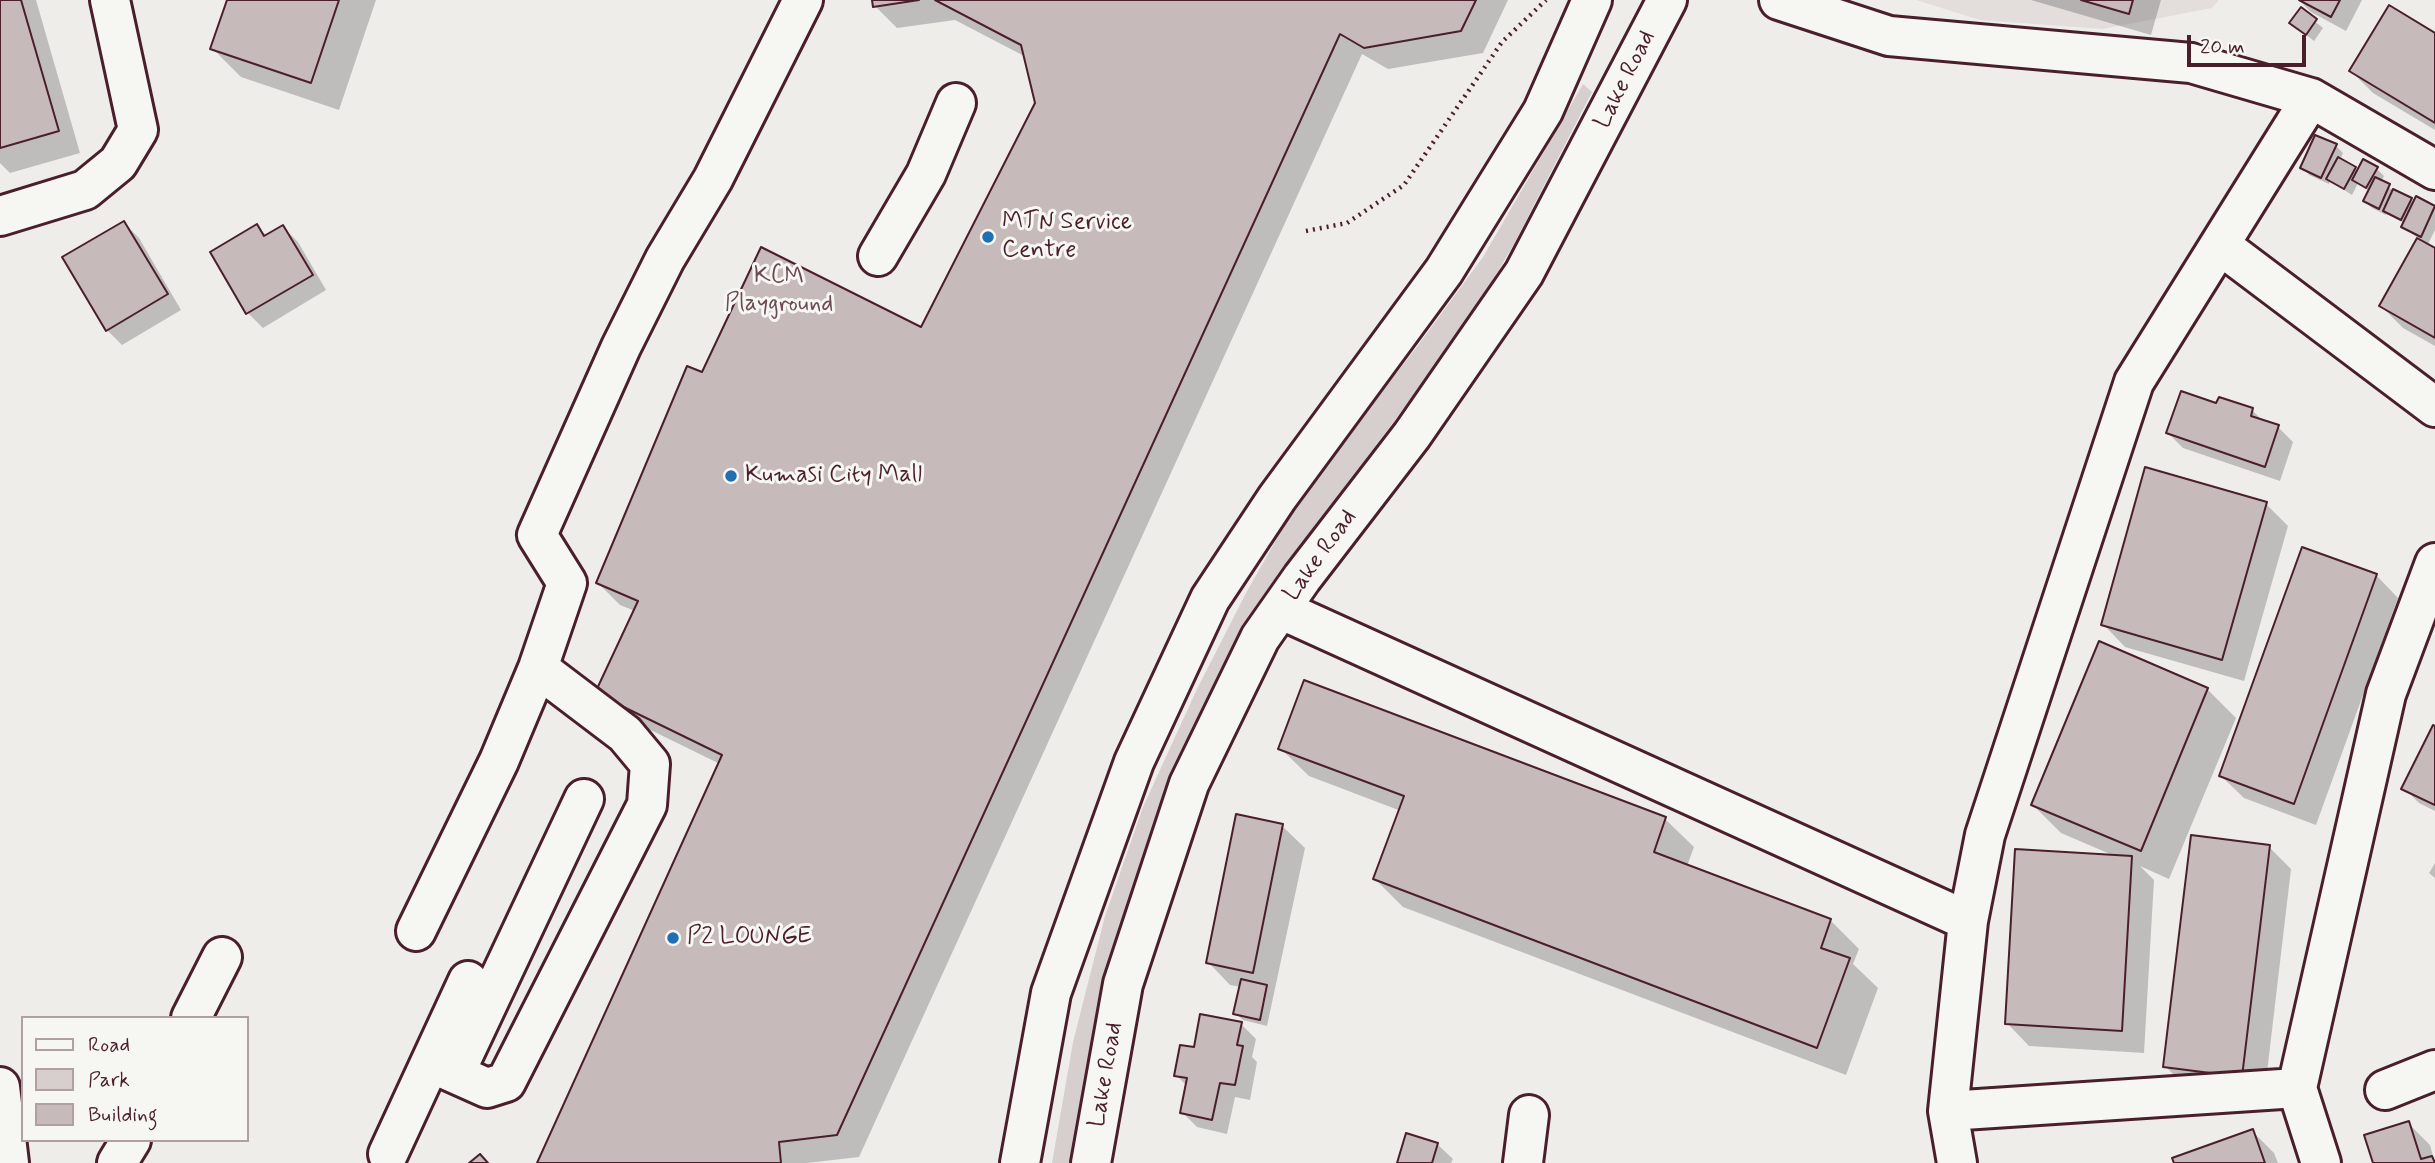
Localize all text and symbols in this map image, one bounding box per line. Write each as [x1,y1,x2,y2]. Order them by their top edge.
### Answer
scale bar [2190,21,2309,65]
street label: Lake Road [1589,26,1663,134]
text: 20 m [2200,33,2245,61]
place label: MTN Service Centre [1002,209,1132,265]
marker: MTN Service Centre [980,229,996,245]
park label: KCM Playground [725,263,833,319]
place label: Kumasi City Mall [745,462,922,490]
marker: Kumasi City Mall [723,468,739,484]
street label: Lake Road [1278,505,1364,607]
place label: P2 LOUNGE [687,924,812,952]
marker: P2 LOUNGE [665,930,681,946]
legend [21,1016,248,1142]
street label: Lake Road [1084,1020,1130,1130]
text: Road [88,1031,130,1059]
text: Park [88,1066,130,1094]
text: Building [88,1101,158,1129]

